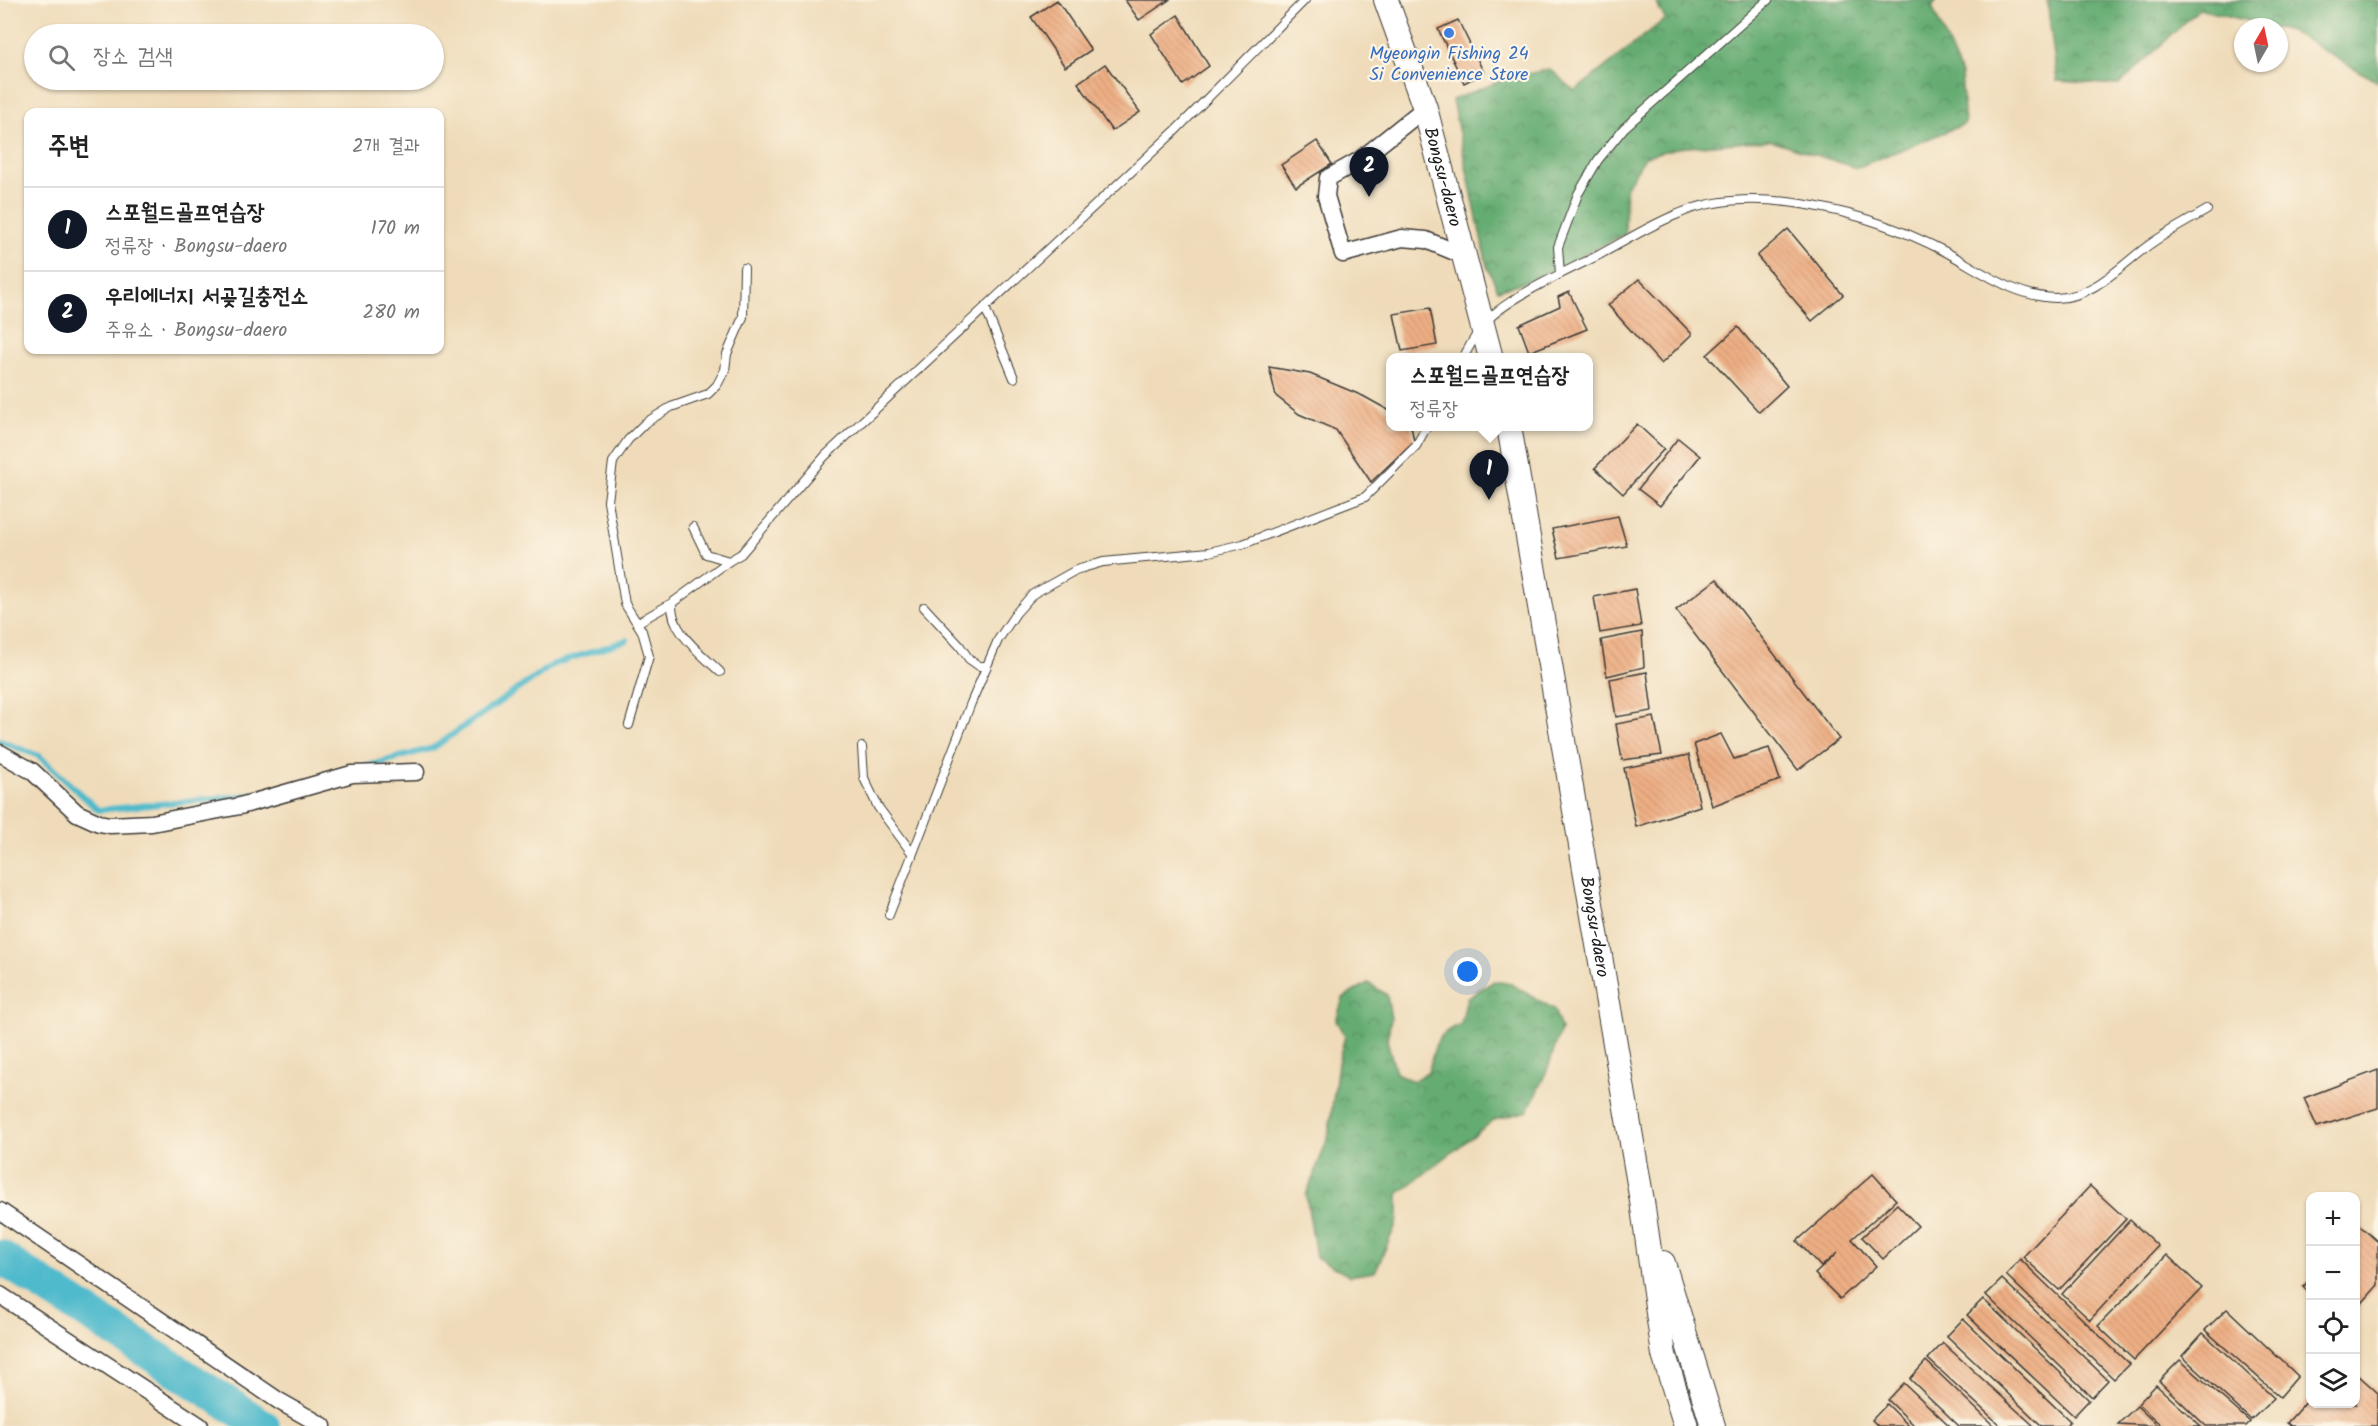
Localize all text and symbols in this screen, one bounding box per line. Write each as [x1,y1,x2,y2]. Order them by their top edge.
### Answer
north arrow [2234,18,2288,72]
search box [24,24,444,90]
marker: Myeongin Fishing 24 Si Convenience Store [1442,26,1456,40]
text: 장소 검색 [93,40,173,75]
place label: Myeongin Fishing 24 Si Convenience Store [1369,40,1529,90]
icon: search [45,41,78,74]
street label: Bongsu-daero [1415,124,1469,230]
text: 주변 [48,126,90,168]
text: 2개 결과 [352,131,420,163]
pin: 2 [1350,148,1388,197]
text: 스포월드골프연습장 [105,196,264,231]
text: 1 [64,213,71,245]
text: 170 m [371,213,420,245]
text: 정류장 · Bongsu-daero [105,231,287,263]
text: 우리에너지 서곶길충전소 [105,280,308,315]
text: 2 [62,297,73,329]
text: 280 m [362,297,420,329]
text: 주유소 · Bongsu-daero [105,315,287,347]
popup [1386,353,1593,431]
text: 스포월드골프연습장 [1410,359,1569,394]
text: 정류장 [1410,394,1458,426]
pin: 1 [1470,450,1508,500]
street label: Bongsu-daero [1571,874,1616,980]
your location [1453,957,1482,986]
map controls [2306,1192,2360,1408]
button: + [2306,1192,2360,1246]
button: − [2306,1246,2360,1300]
button: locate [2306,1300,2360,1354]
button: layers [2306,1354,2360,1408]

